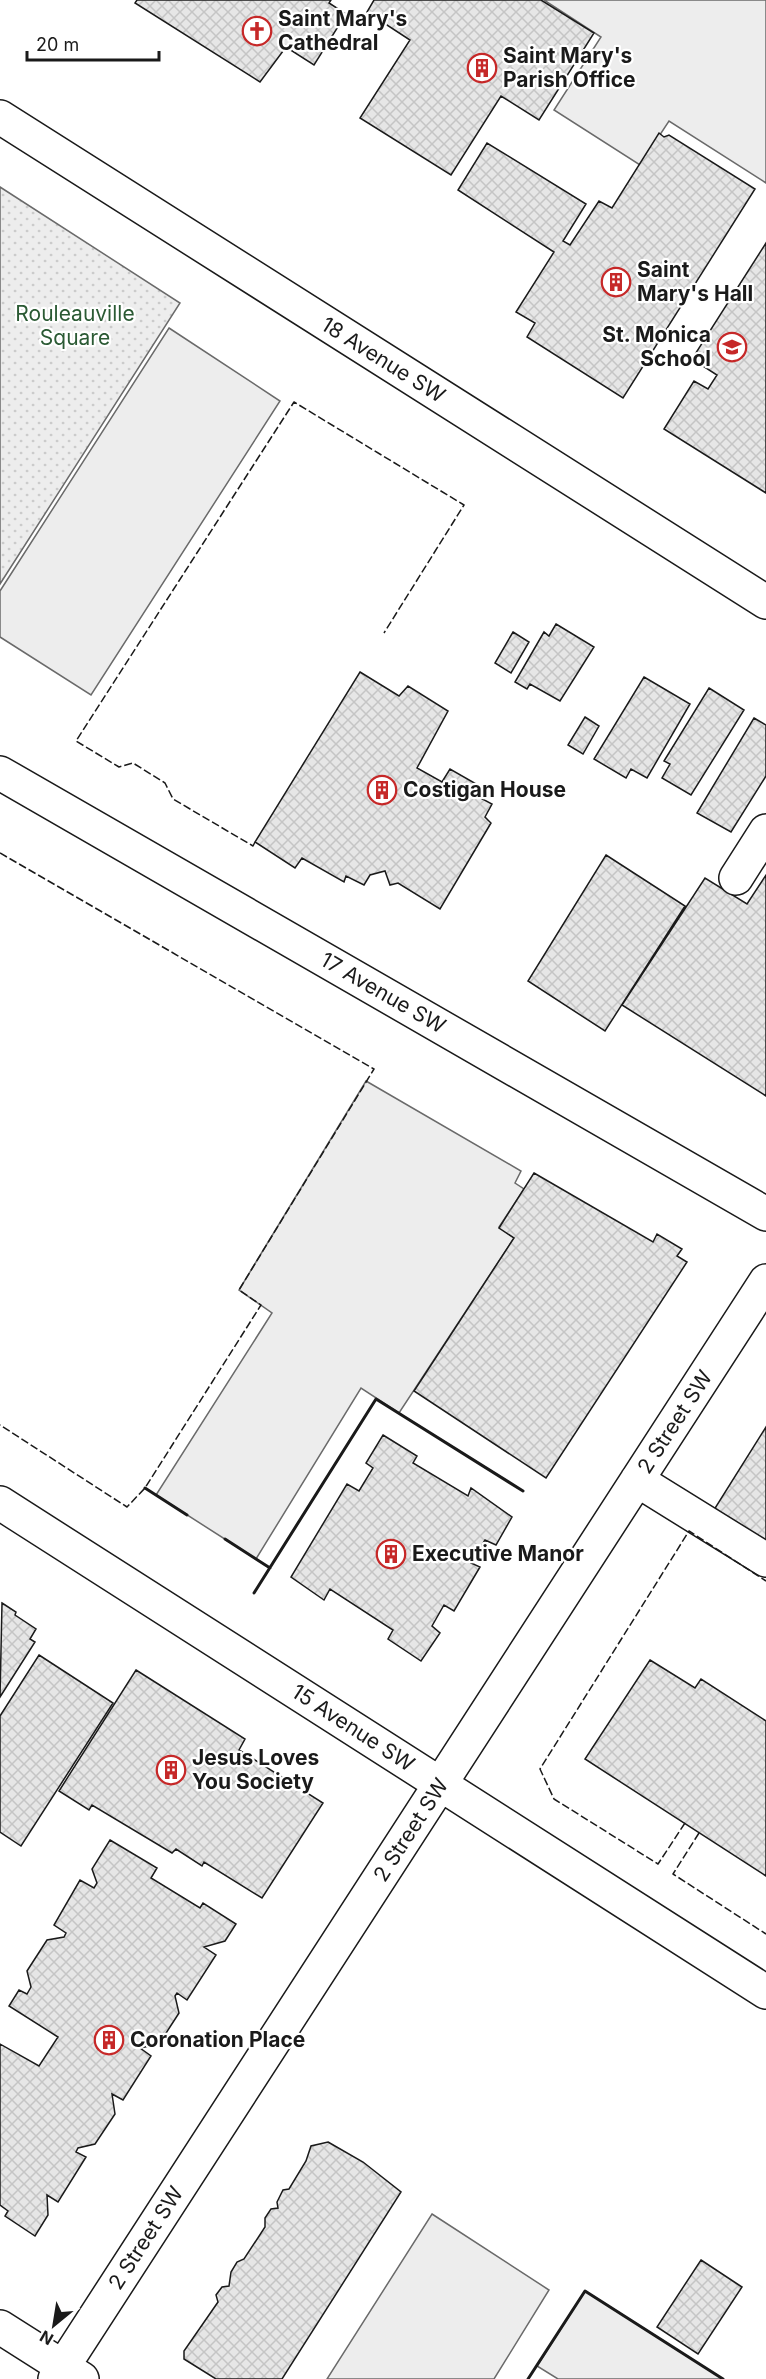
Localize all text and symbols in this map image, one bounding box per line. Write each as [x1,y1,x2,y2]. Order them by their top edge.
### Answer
place label: Saint Mary's Cathedral [278,6,407,55]
church icon: Saint Mary's Cathedral [241,15,273,47]
scale bar [27,24,159,62]
text: 20 m [36,34,79,55]
place label: Saint Mary's Parish Office [503,43,636,92]
building icon: Saint Mary's Parish Office [466,52,498,84]
place label: Saint Mary's Hall [637,257,753,306]
building icon: Saint Mary's Hall [600,266,632,298]
park label: Rouleauville Square [15,301,135,350]
street label: 18 Avenue SW [317,312,450,408]
place label: St. Monica School [602,322,711,371]
school or university icon: St. Monica School [716,331,748,363]
building icon: Costigan House [366,774,398,806]
place label: Costigan House [403,777,566,802]
street label: 17 Avenue SW [316,947,450,1039]
street label: 2 Street SW [632,1365,717,1478]
building icon: Executive Manor [375,1538,407,1570]
place label: Executive Manor [412,1541,584,1566]
street label: 15 Avenue SW [287,1679,419,1777]
place label: Jesus Loves You Society [192,1745,319,1794]
building icon: Jesus Loves You Society [155,1754,187,1786]
street label: 2 Street SW [368,1773,453,1886]
building icon: Coronation Place [93,2024,125,2056]
place label: Coronation Place [130,2027,305,2052]
street label: 2 Street SW [103,2181,188,2294]
north arrow [24,2295,84,2355]
text: N [36,2326,57,2350]

